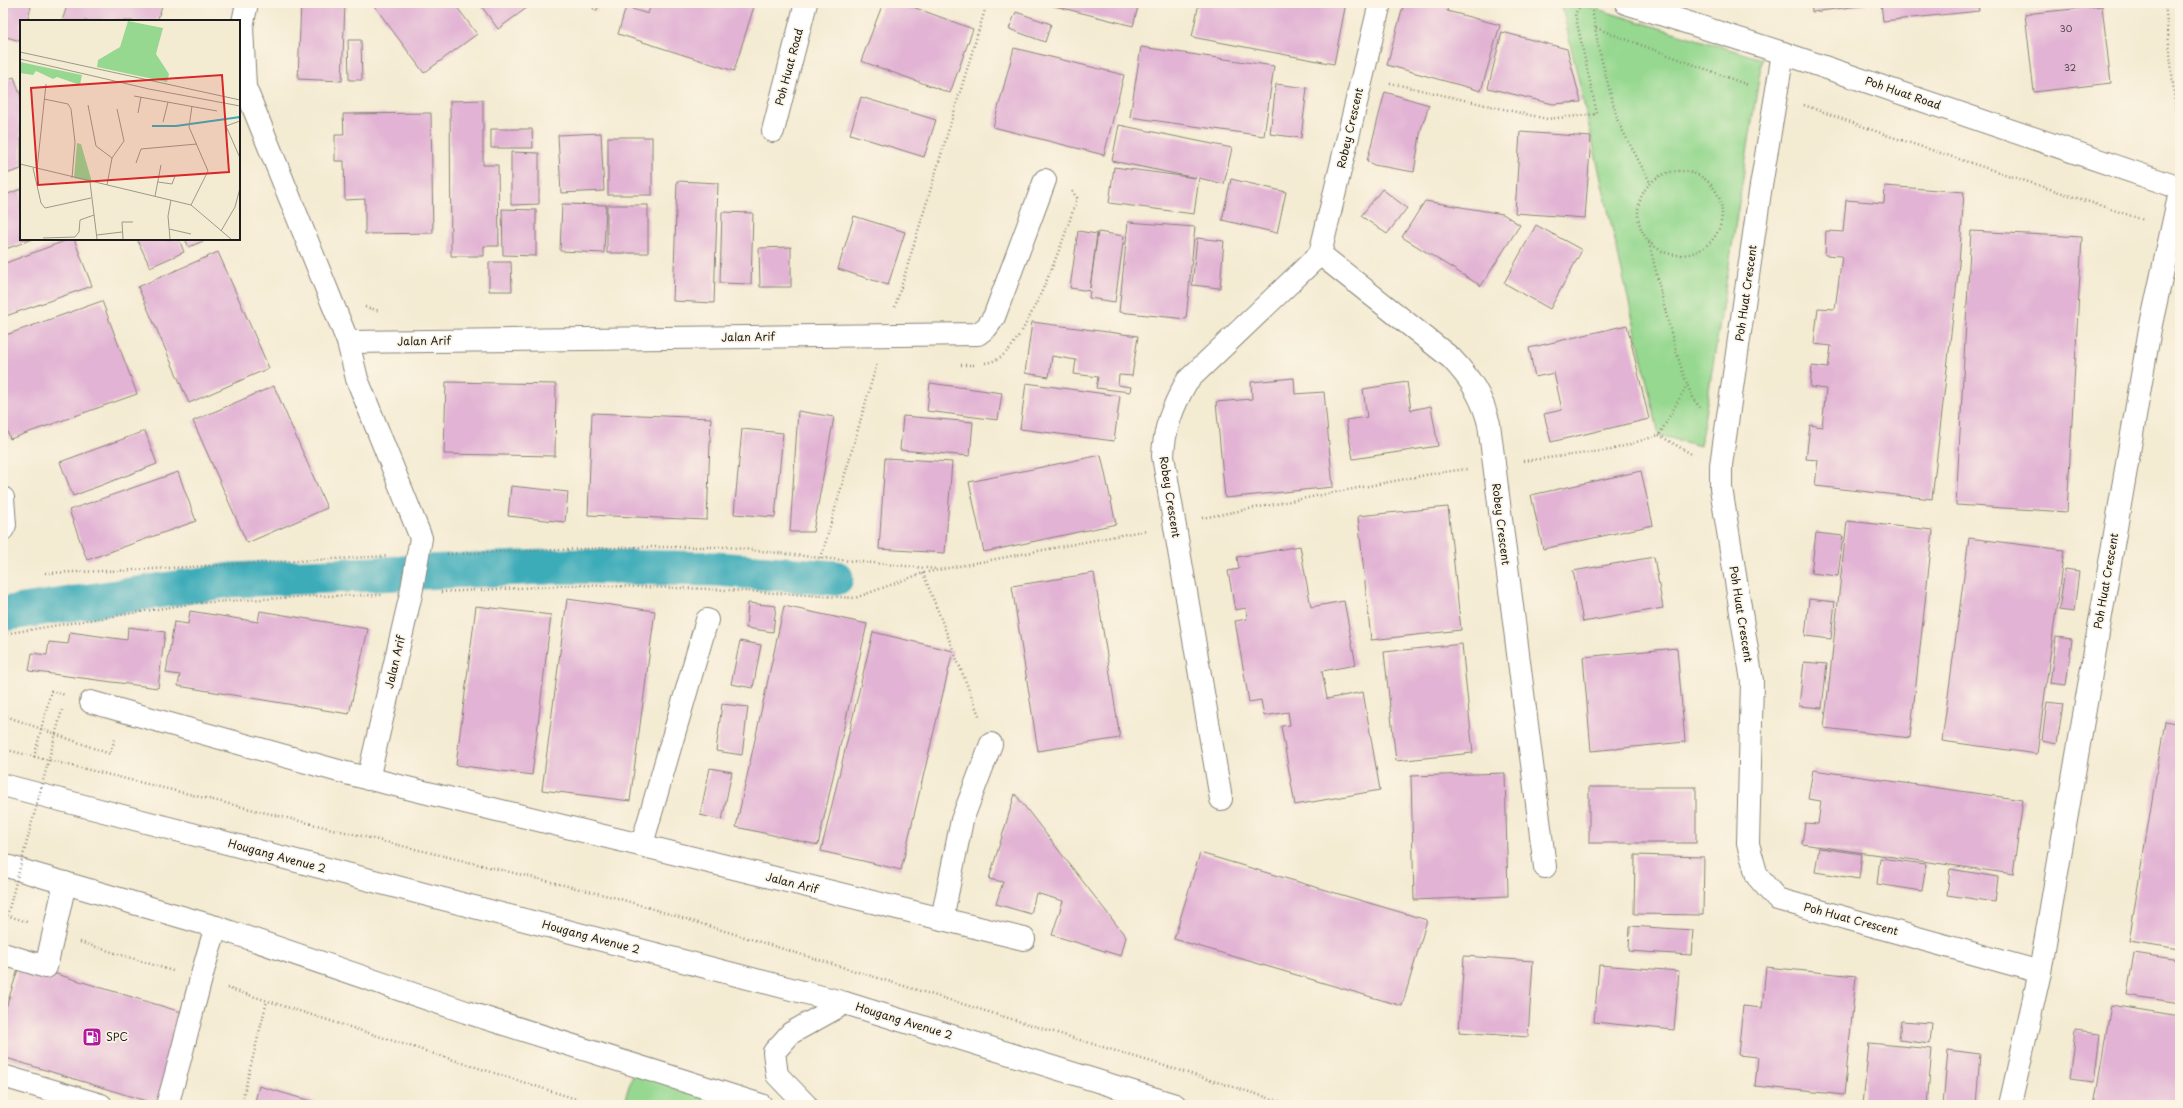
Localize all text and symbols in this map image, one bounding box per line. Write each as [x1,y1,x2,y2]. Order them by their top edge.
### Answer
inset map [20,20,240,240]
house number: 30 [2060,21,2073,35]
street label: Poh Huat Road [770,26,807,107]
house number: 32 [2064,60,2076,74]
street label: Poh Huat Road [1863,72,1944,114]
street label: Robey Crescent [1332,85,1367,170]
street label: Poh Huat Crescent [1730,243,1761,342]
street label: Jalan Arif [721,328,777,345]
street label: Jalan Arif [397,332,453,349]
street label: Robey Crescent [1156,455,1185,539]
street label: Robey Crescent [1488,482,1515,566]
street label: Poh Huat Crescent [2089,531,2122,630]
street label: Poh Huat Crescent [1726,565,1758,664]
street label: Jalan Arif [380,632,409,690]
street label: Hougang Avenue 2 [226,834,328,877]
street label: Jalan Arif [764,868,822,898]
street label: Poh Huat Crescent [1802,898,1901,939]
street label: Hougang Avenue 2 [540,915,642,958]
street label: Hougang Avenue 2 [854,998,955,1043]
fuel station icon: SPC [81,1026,103,1048]
place label: SPC [106,1028,128,1045]

